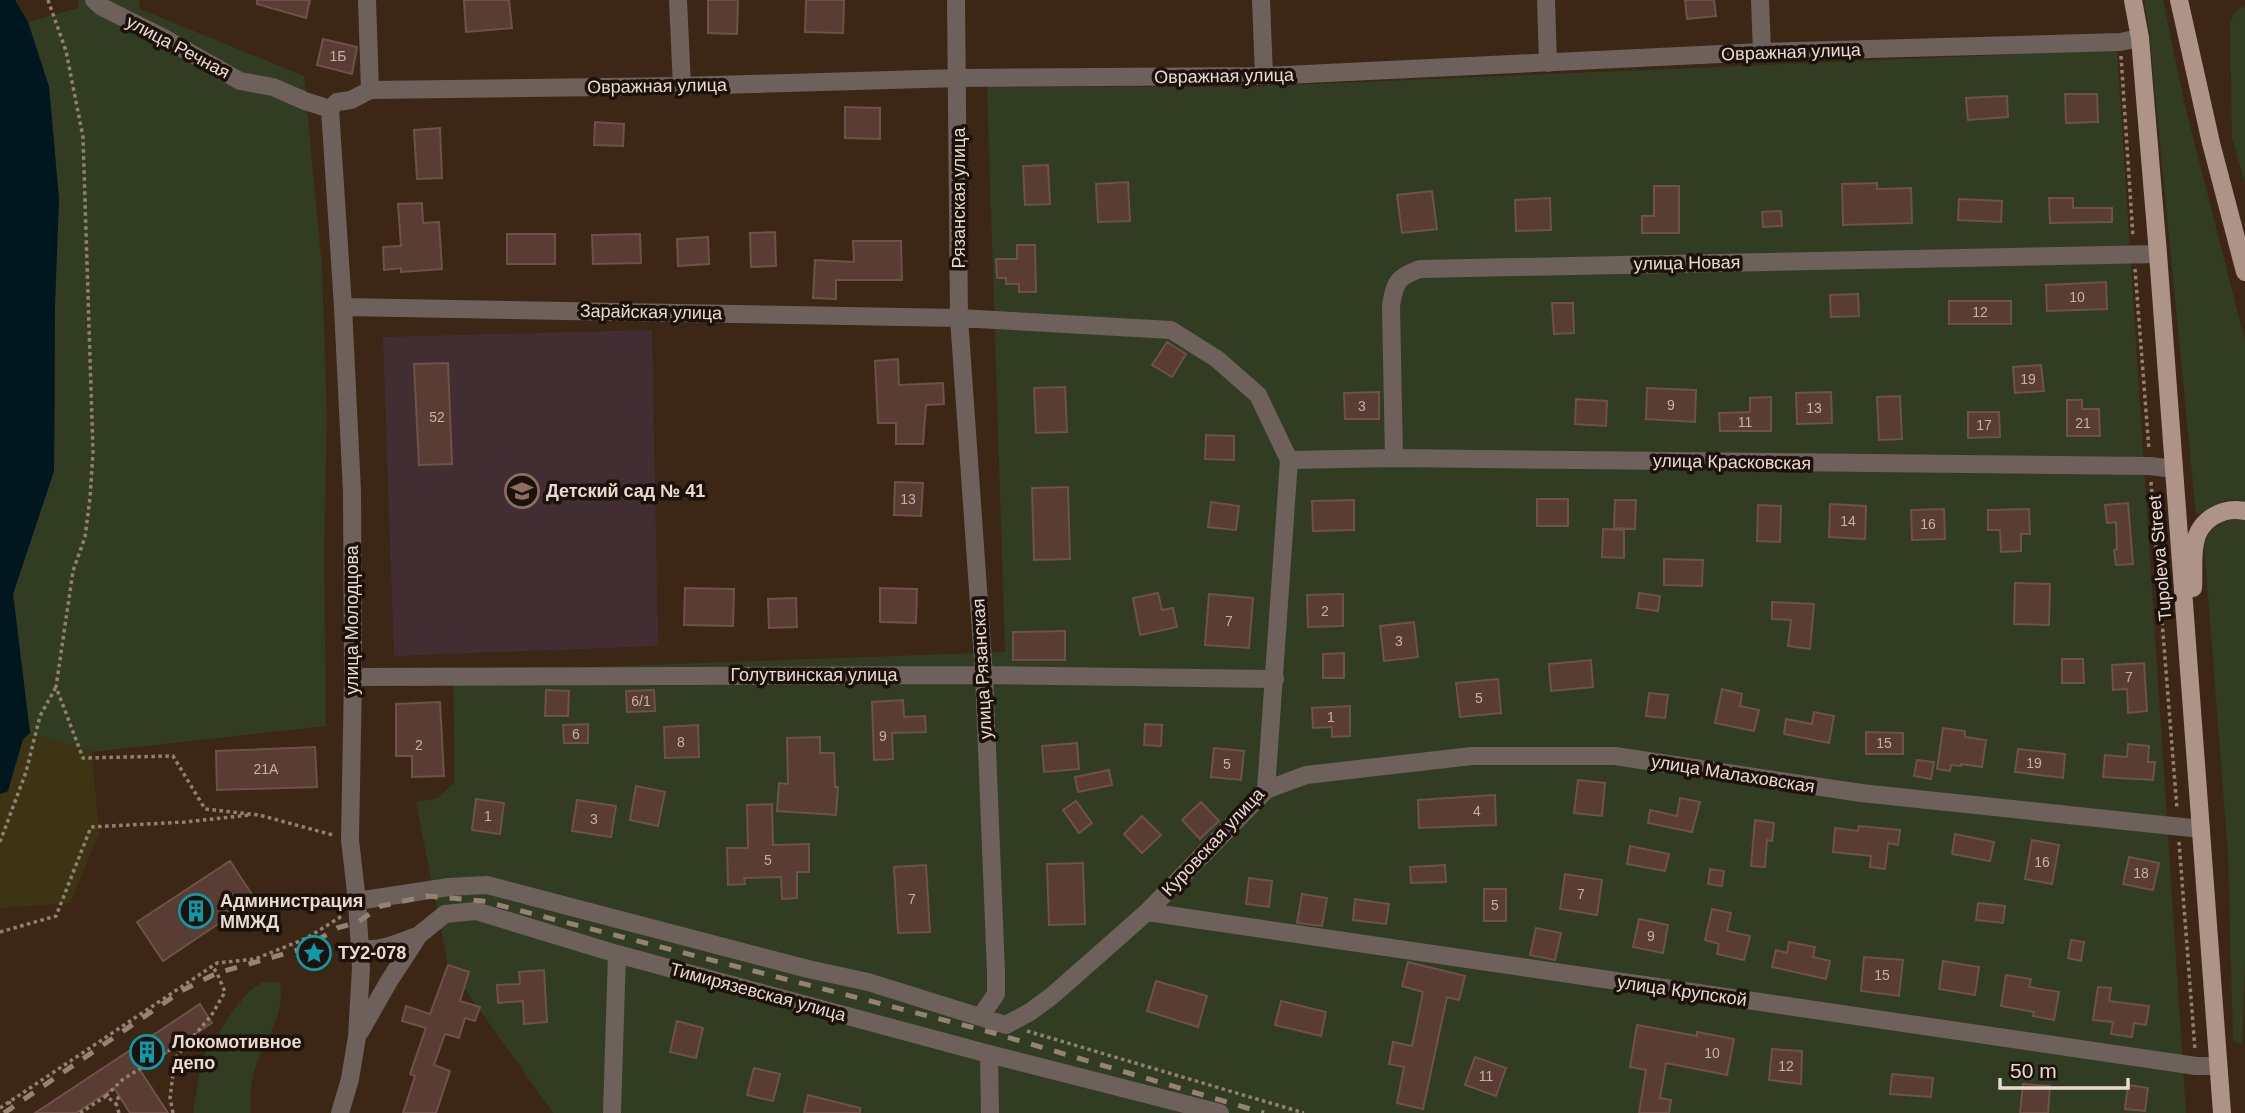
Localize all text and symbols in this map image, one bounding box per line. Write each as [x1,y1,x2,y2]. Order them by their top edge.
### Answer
street label: улица Речная [123,11,233,83]
street label: Овражная улица [1721,40,1862,64]
house number: 1Б [330,48,346,64]
street label: Овражная улица [1154,65,1295,87]
street label: Овражная улица [587,75,728,97]
street label: Рязанская улица [949,127,969,268]
street label: улица Новая [1634,252,1740,274]
house number: 10 [2069,289,2085,305]
street label: Зарайская улица [580,301,723,323]
house number: 12 [1972,304,1988,320]
house number: 19 [2020,371,2036,387]
house number: 9 [1667,397,1675,413]
house number: 3 [1358,398,1366,414]
house number: 13 [1806,400,1822,416]
house number: 52 [429,409,445,425]
house number: 11 [1738,414,1752,430]
house number: 21 [2075,415,2091,431]
house number: 17 [1976,417,1992,433]
street label: улица Красковская [1653,451,1811,473]
school or university icon: Детский сад № 41 [503,472,541,510]
place label: Детский сад № 41 [546,481,705,501]
house number: 13 [900,491,916,507]
street label: Tupoleva Street [2145,494,2175,622]
house number: 14 [1840,513,1856,529]
house number: 16 [1920,516,1936,532]
street label: улица Молодцова [342,544,362,695]
street label: улица Рязанская [968,598,996,740]
house number: 2 [1321,603,1329,619]
house number: 7 [1225,613,1233,629]
house number: 3 [1395,633,1403,649]
street label: Голутвинская улица [731,665,898,685]
house number: 7 [2125,669,2133,685]
house number: 5 [1475,690,1483,706]
house number: 6/1 [631,693,651,709]
house number: 1 [1327,709,1335,725]
house number: 6 [572,726,580,742]
house number: 9 [879,728,887,744]
house number: 8 [677,734,685,750]
house number: 15 [1876,735,1892,751]
house number: 2 [415,737,423,753]
street label: улица Малаховская [1650,751,1816,797]
house number: 19 [2026,755,2042,771]
house number: 5 [1223,756,1231,772]
house number: 21А [254,761,279,777]
street label: Куровская улица [1158,783,1269,900]
house number: 4 [1473,803,1481,819]
house number: 1 [484,808,492,824]
house number: 3 [590,811,598,827]
house number: 5 [764,852,772,868]
house number: 16 [2034,854,2050,870]
house number: 18 [2133,865,2149,881]
house number: 7 [1577,886,1585,902]
place label: Администрация ММЖД [220,891,363,932]
house number: 7 [908,891,916,907]
building icon: Администрация ММЖД [177,892,215,930]
house number: 5 [1491,897,1499,913]
house number: 9 [1647,928,1655,944]
place icon: ТУ2-078 [295,934,333,972]
place label: ТУ2-078 [338,943,406,963]
street label: Тимирязевская улица [668,959,849,1025]
house number: 15 [1874,967,1890,983]
street label: улица Крупской [1616,972,1748,1010]
place label: Локомотивное депо [172,1032,302,1073]
building icon: Локомотивное депо [128,1033,166,1071]
house number: 10 [1704,1045,1720,1061]
scale bar [2000,1046,2128,1090]
house number: 12 [1778,1058,1794,1074]
text: 50 m [2010,1059,2057,1082]
house number: 11 [1479,1068,1493,1084]

